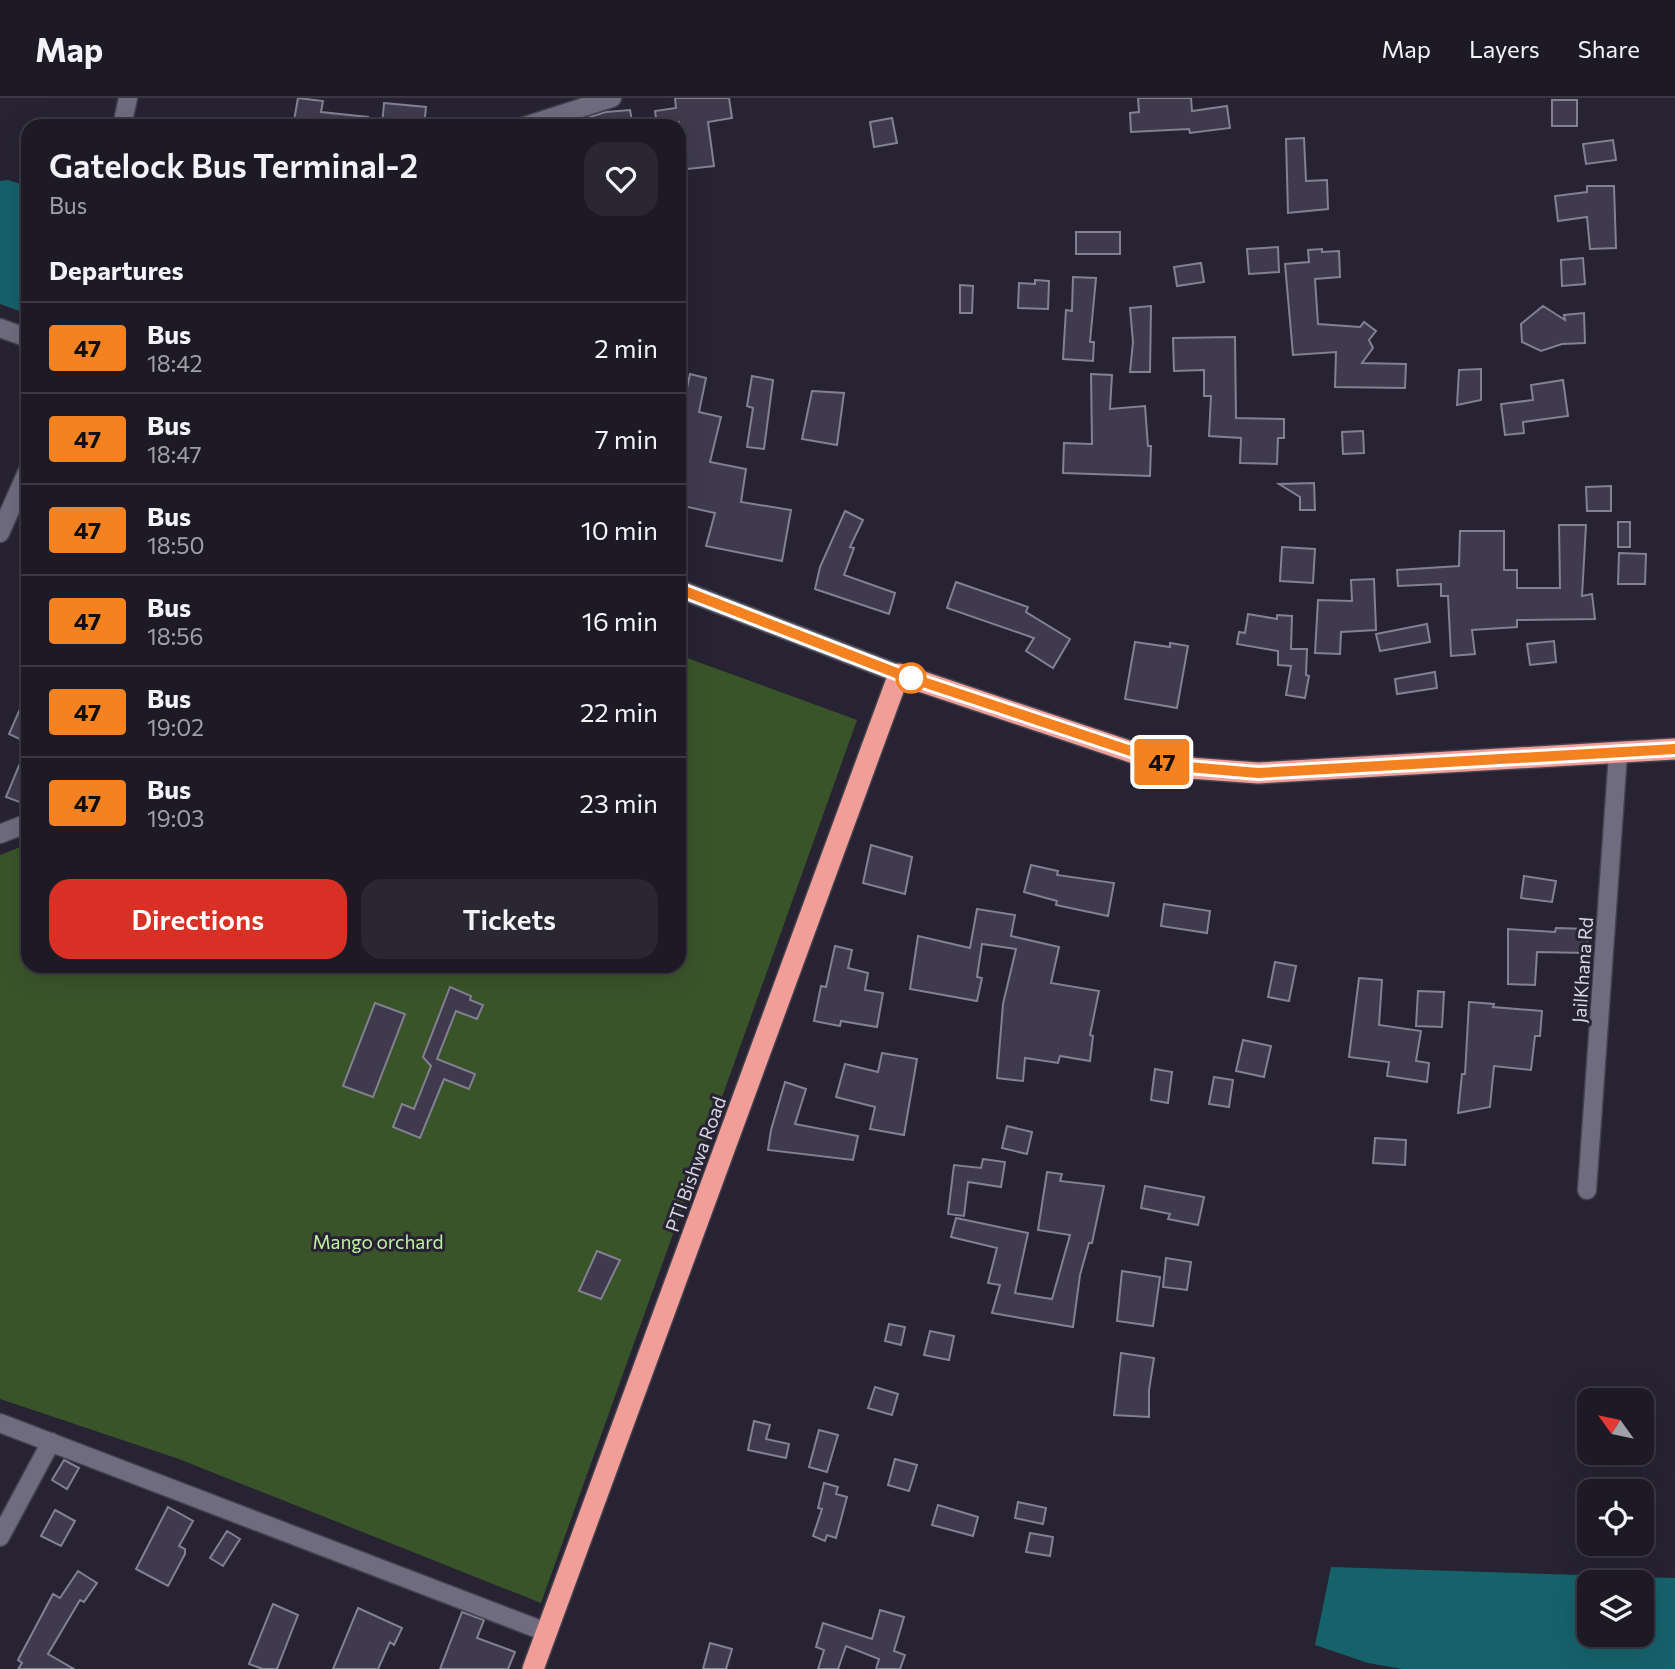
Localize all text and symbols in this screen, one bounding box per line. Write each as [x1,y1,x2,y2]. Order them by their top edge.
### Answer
text: Map [35,28,103,69]
text: Map [1382,34,1431,63]
text: Layers [1469,34,1540,63]
text: Share [1578,34,1640,63]
button: heart [584,142,658,216]
text: Gatelock Bus Terminal-2 [49,144,418,185]
text: Bus [49,191,87,219]
text: Departures [49,254,184,285]
text: Bus [147,318,191,349]
text: 2 min [594,332,658,363]
text: 47 [74,333,101,362]
text: 18:42 [147,349,202,377]
text: Bus [147,409,191,440]
text: 7 min [595,423,658,454]
text: 47 [74,424,101,453]
text: 18:47 [147,440,202,468]
text: Bus [147,500,191,531]
text: 10 min [581,514,658,545]
text: 47 [74,515,101,544]
text: 18:50 [147,531,204,559]
text: Bus [147,591,191,622]
text: 16 min [582,605,658,636]
text: 47 [74,606,101,635]
text: 18:56 [147,622,203,650]
unlabelled marker [896,663,926,693]
text: Bus [147,682,191,713]
text: 22 min [580,696,658,727]
text: 47 [74,697,101,726]
text: 19:02 [147,713,204,741]
line badge: 47 [1130,739,1194,785]
text: 47 [1148,747,1176,776]
text: Bus [147,773,191,804]
text: 23 min [580,787,658,818]
text: 47 [74,788,101,817]
text: 19:03 [147,804,204,832]
button: Directions [49,879,347,959]
button: Tickets [361,879,658,959]
street label: JailKhana Rd [1567,916,1597,1024]
street label: PTI Bishwa Road [660,1093,730,1235]
park label: Mango orchard [313,1230,444,1253]
north arrow [1577,1388,1654,1465]
map controls [1577,1388,1654,1647]
button: locate [1577,1479,1654,1556]
button: layers [1577,1570,1654,1647]

